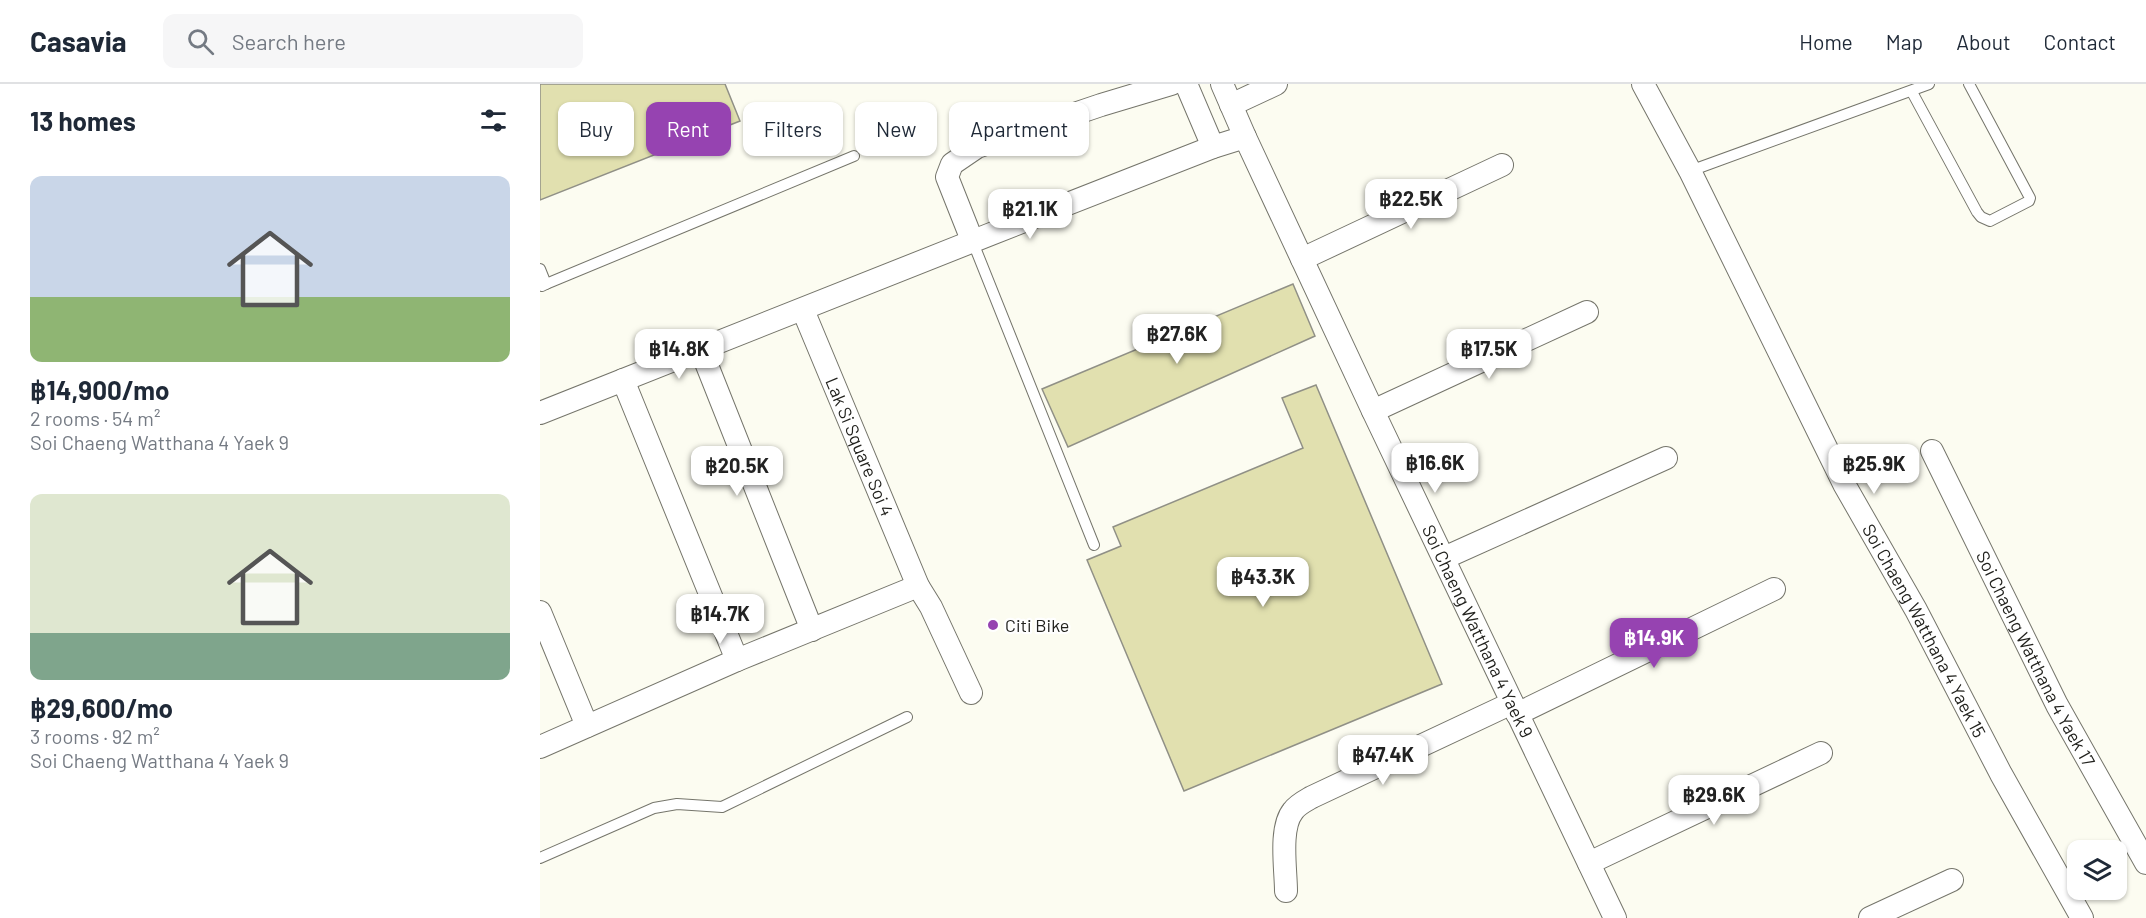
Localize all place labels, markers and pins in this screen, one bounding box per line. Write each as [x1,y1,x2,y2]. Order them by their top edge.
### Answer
pin: ฿22.5K [1362,179,1460,230]
pin: ฿21.1K [981,189,1079,240]
pin: ฿27.6K [1128,314,1226,365]
pin: ฿14.8K [630,329,728,380]
pin: ฿17.5K [1440,329,1538,380]
pin: ฿16.6K [1386,443,1484,494]
pin: ฿25.9K [1825,444,1923,495]
pin: ฿20.5K [688,446,786,497]
pin: ฿43.3K [1214,557,1312,608]
pin: ฿14.7K [671,594,769,645]
place label: Citi Bike [1005,614,1069,636]
marker: Citi Bike [986,618,1000,632]
pin: ฿14.9K [1605,618,1703,669]
pin: ฿47.4K [1334,735,1432,786]
pin: ฿29.6K [1665,775,1763,826]

